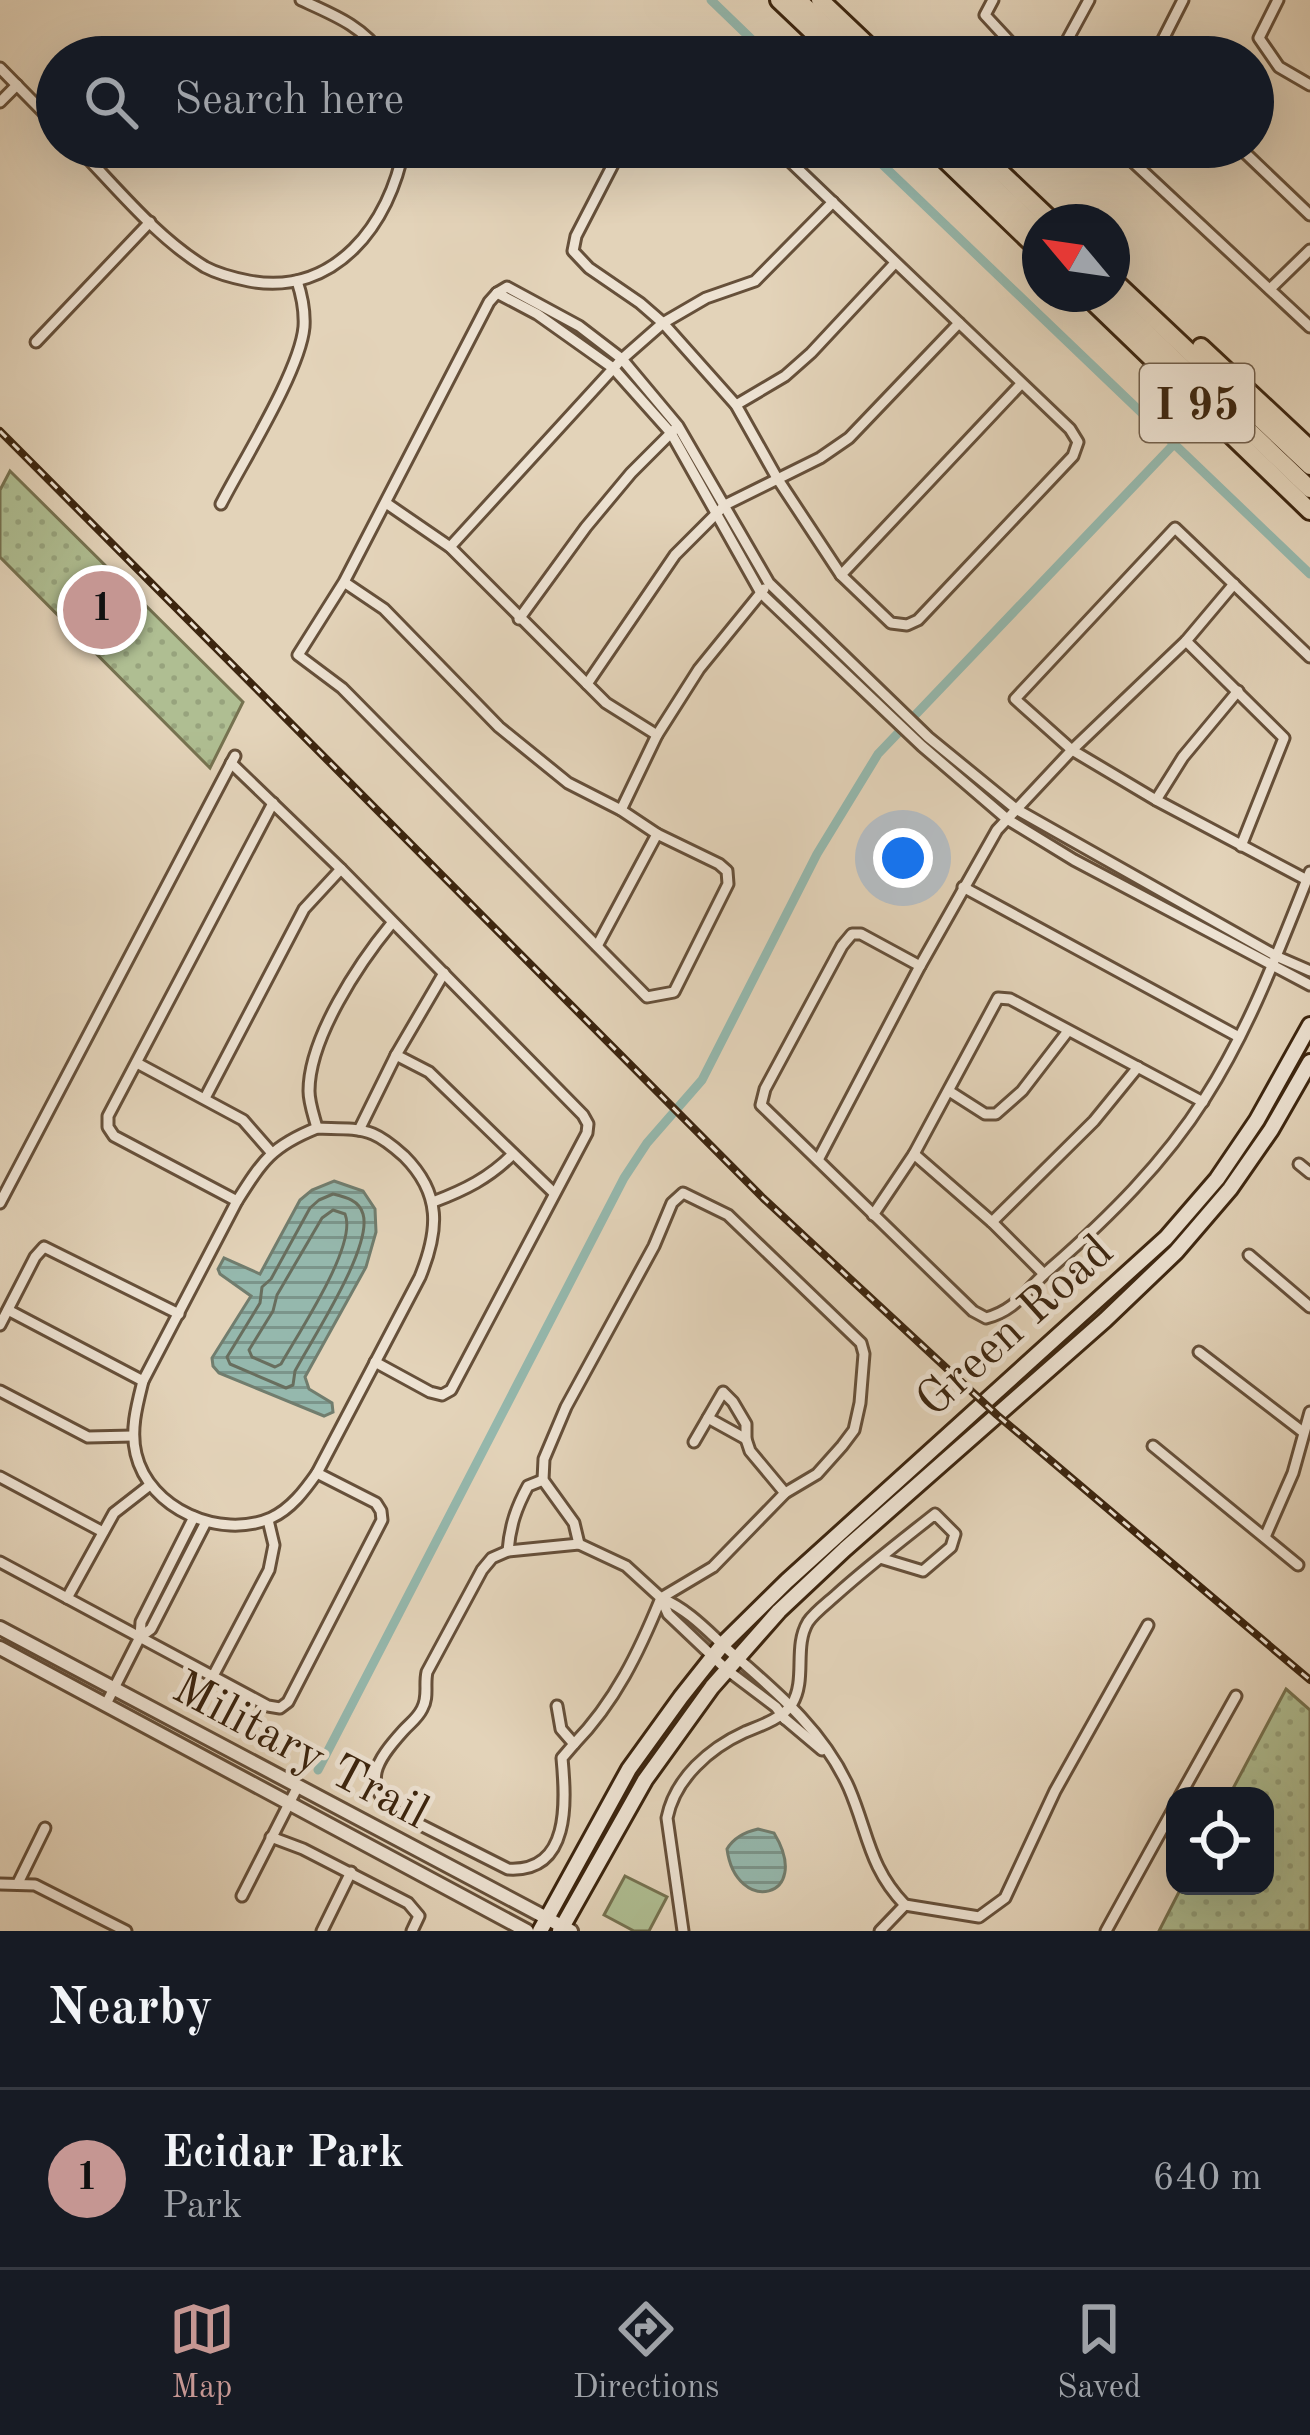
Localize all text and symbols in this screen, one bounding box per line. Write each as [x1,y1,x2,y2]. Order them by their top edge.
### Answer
search box [36,36,1274,168]
icon: search [78,69,144,135]
text: Search here [174,79,404,124]
north arrow [1022,204,1130,312]
road number: I 95 [1140,364,1254,442]
pin: 1 [63,565,141,655]
your location [873,828,933,888]
street label: Green Road [909,1227,1123,1427]
street label: Military Trail [164,1664,436,1839]
map controls [1166,1787,1274,1895]
button: locate [1166,1787,1274,1895]
text: Nearby [48,1984,213,2035]
text: Ecidar Park [162,2132,404,2177]
text: 1 [76,2159,98,2198]
text: 640 m [1152,2159,1262,2198]
text: Park [162,2187,242,2226]
tab: Map [169,2296,235,2409]
tab: Directions [573,2296,719,2409]
tab: Saved [1057,2296,1141,2409]

